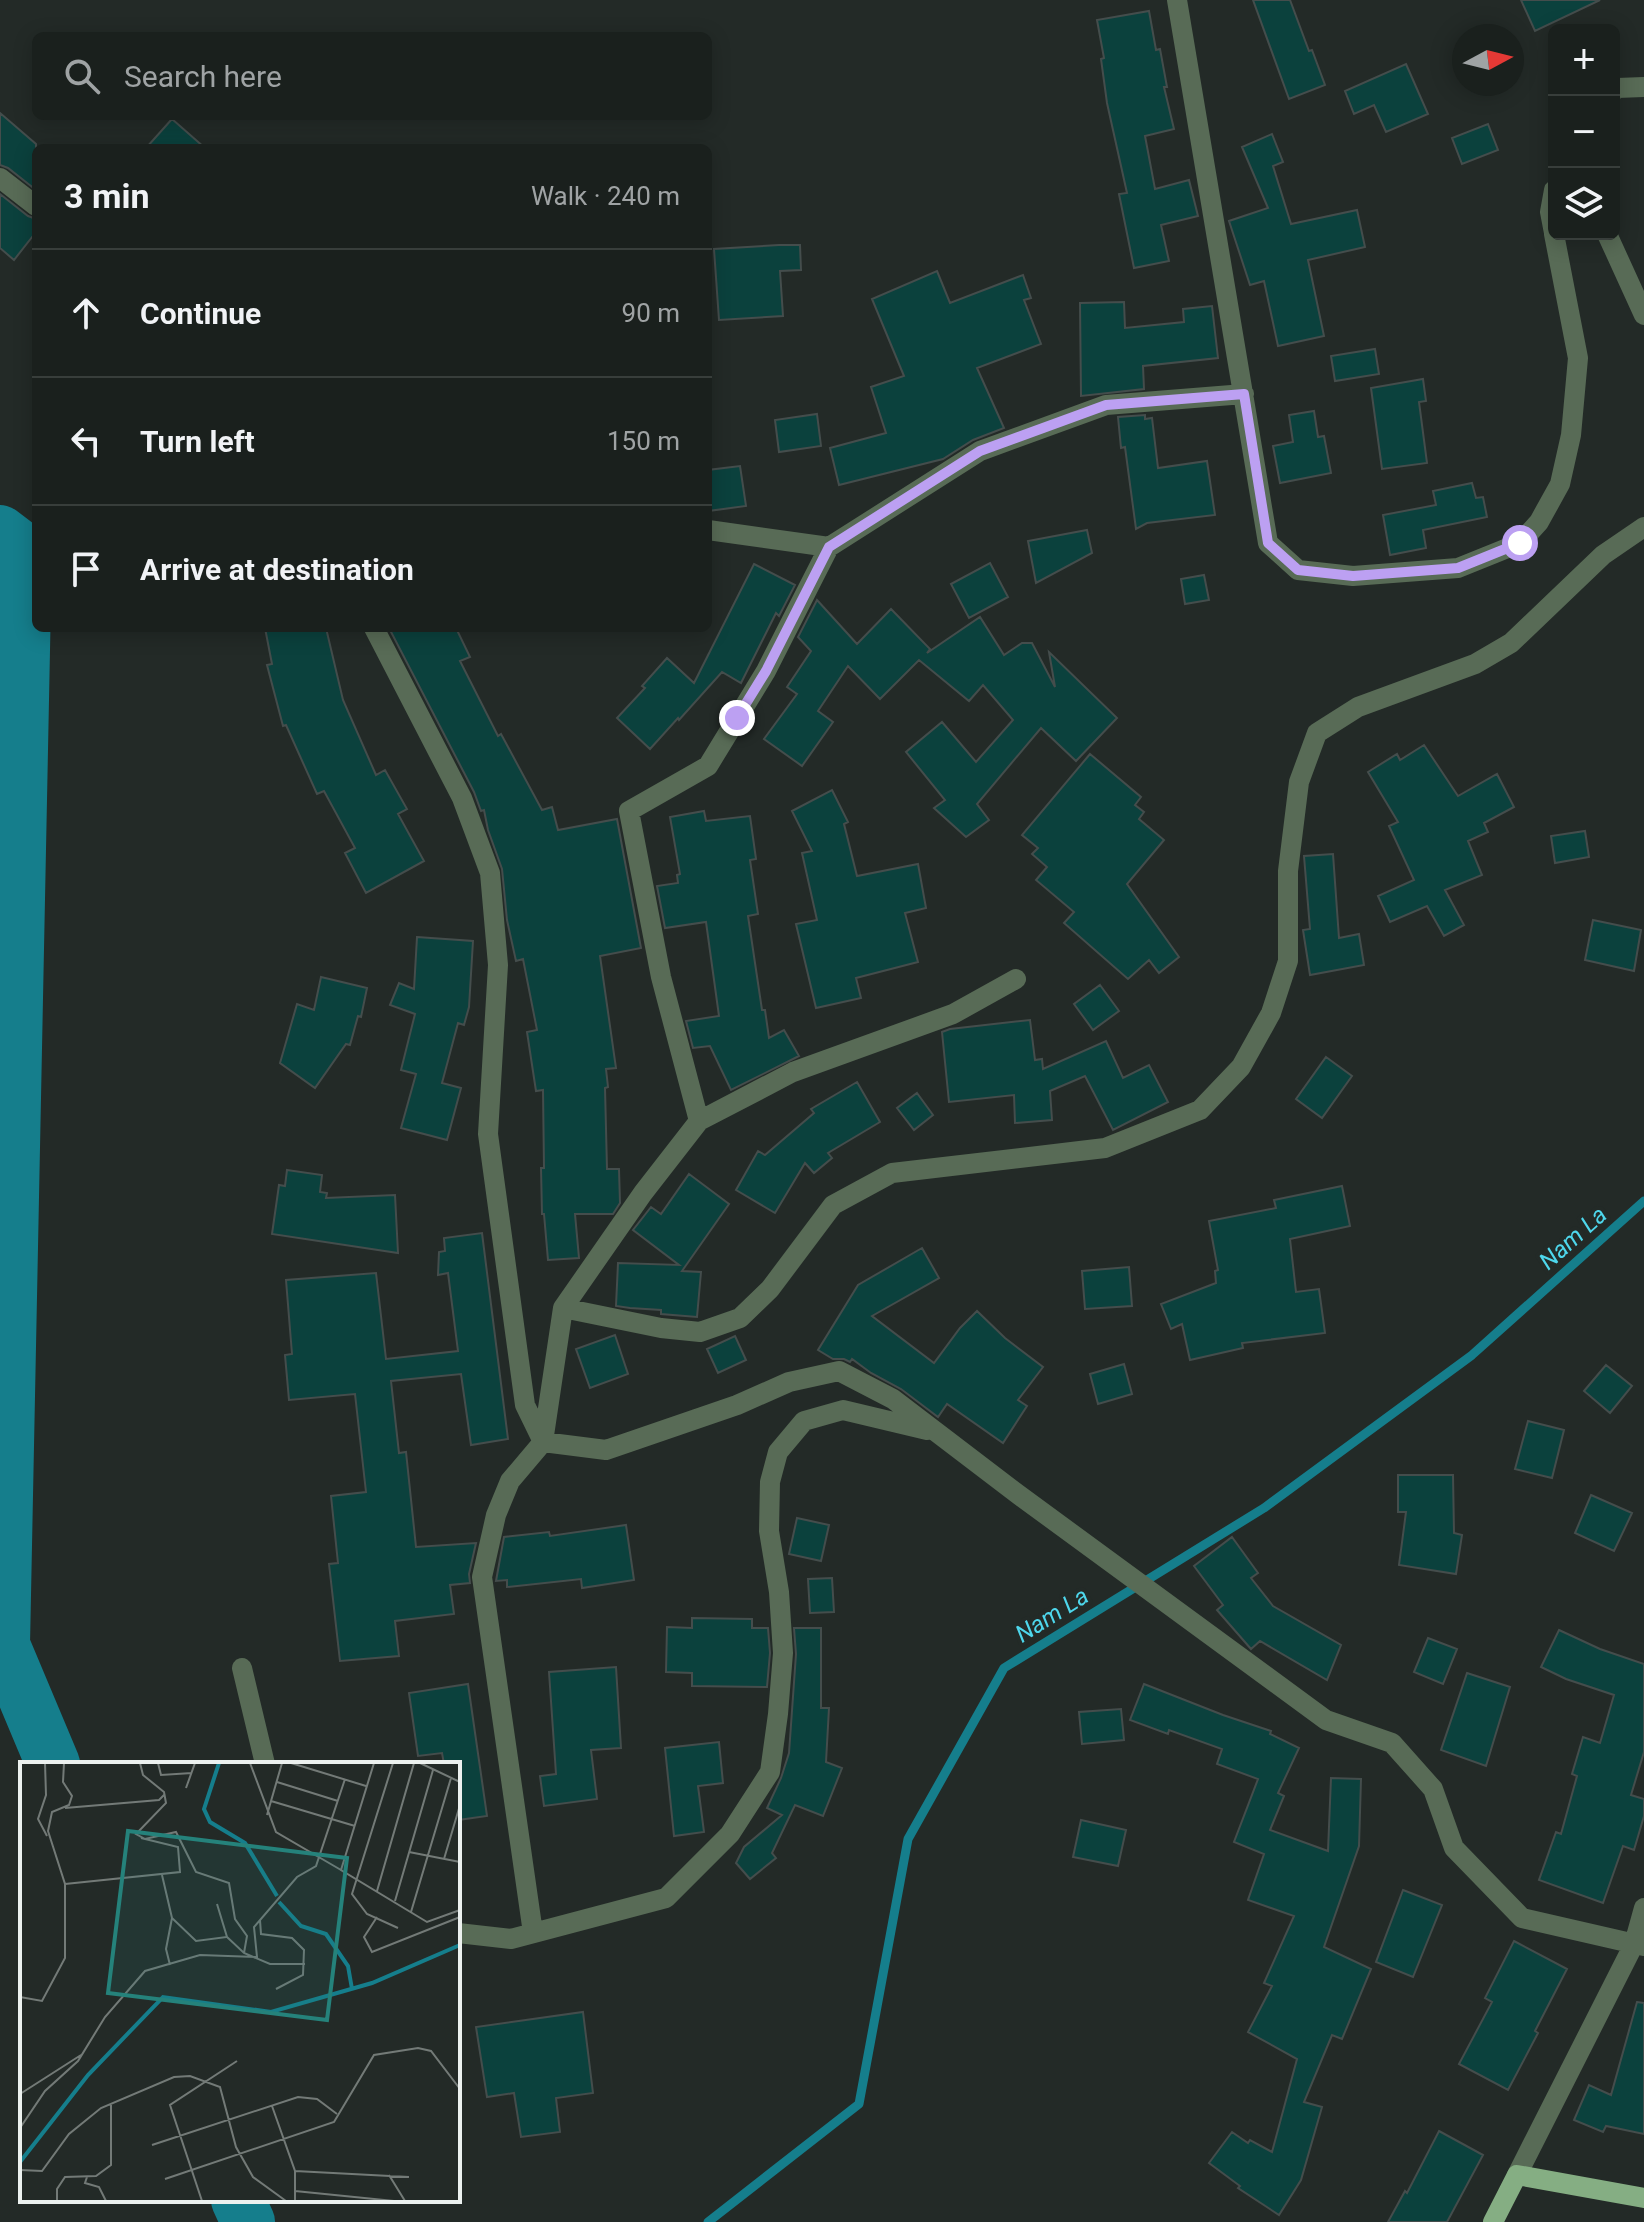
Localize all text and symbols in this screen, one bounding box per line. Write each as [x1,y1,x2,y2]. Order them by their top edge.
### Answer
north arrow [1452,24,1524,96]
map controls [1548,24,1620,240]
button: + [1548,24,1620,96]
search box [32,32,712,120]
icon: search [60,54,104,98]
text: Search here [124,59,282,94]
button: − [1548,96,1620,168]
button: layers [1548,168,1620,240]
text: 3 min [64,176,149,216]
text: Walk · 240 m [531,181,680,211]
icon: ahead [64,291,108,335]
text: Continue [140,296,261,331]
text: 90 m [622,298,680,328]
icon: left [64,419,108,463]
text: Turn left [140,424,255,459]
text: 150 m [607,426,680,456]
route start [1502,525,1538,561]
icon: arrive [64,547,108,591]
text: Arrive at destination [140,552,414,587]
route end [719,700,755,736]
water label: Nam La [1534,1201,1612,1275]
water label: Nam La [1010,1582,1094,1648]
inset map [20,1762,460,2202]

